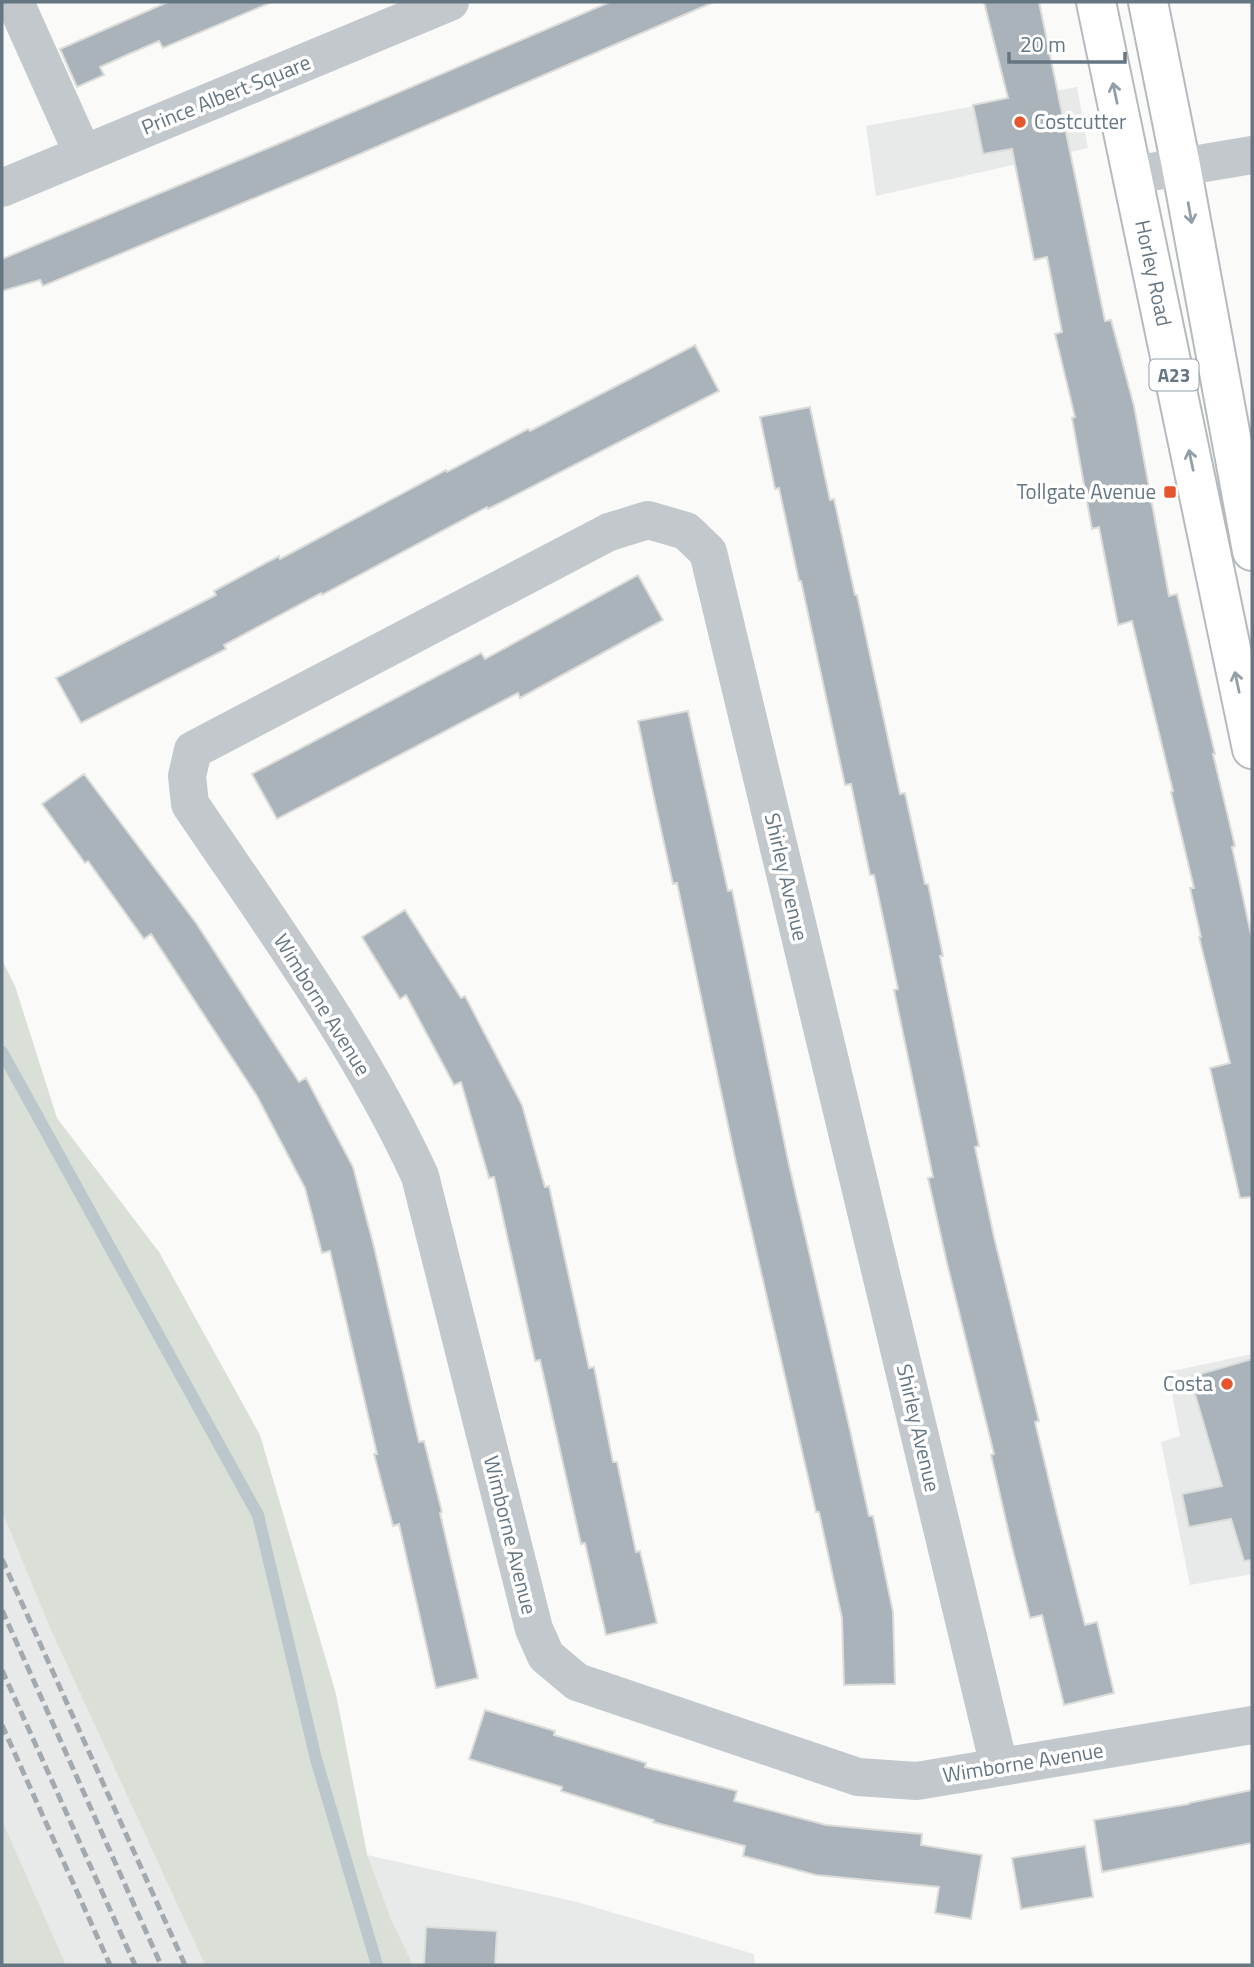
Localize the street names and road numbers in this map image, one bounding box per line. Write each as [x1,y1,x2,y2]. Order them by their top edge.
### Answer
street label: Prince Albert Square [136,46,315,143]
street label: Horley Road [1127,217,1181,329]
road number: A23 [1150,360,1198,390]
street label: Shirley Avenue [757,810,817,944]
street label: Wimborne Avenue [266,927,379,1082]
street label: Shirley Avenue [889,1361,949,1495]
street label: Wimborne Avenue [476,1452,546,1617]
street label: Wimborne Avenue [940,1734,1106,1791]

